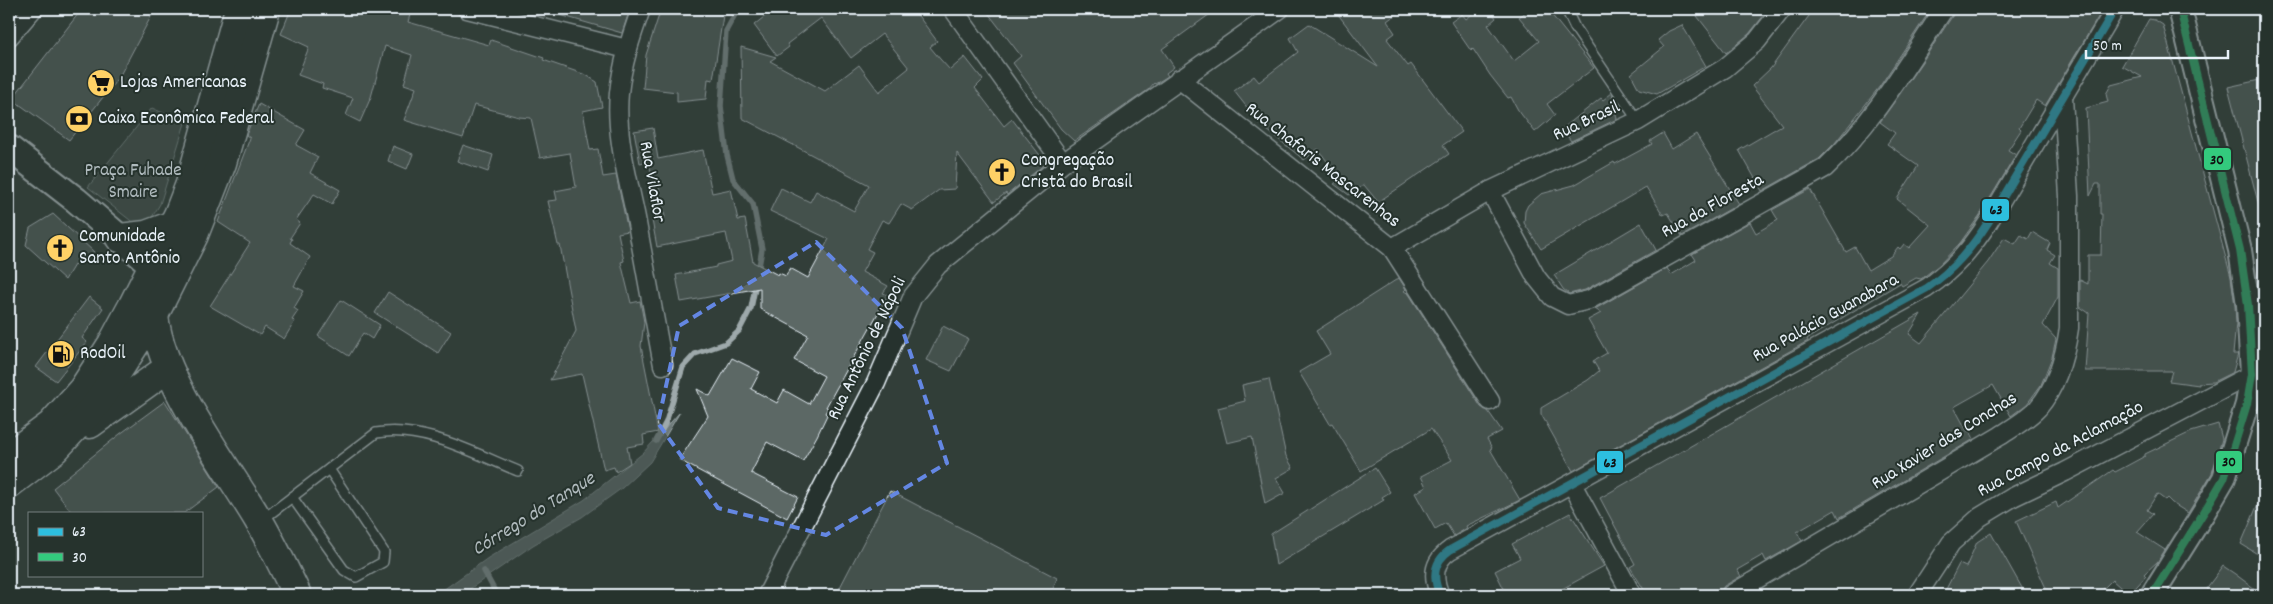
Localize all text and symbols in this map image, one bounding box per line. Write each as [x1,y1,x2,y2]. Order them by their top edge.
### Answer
scale bar [2086,28,2228,60]
text: 50 m [2093,36,2122,58]
supermarket icon: Lojas Americanas [86,68,116,98]
place label: Lojas Americanas [120,70,247,97]
street label: Rua Brasil [1549,94,1626,149]
street label: Rua Chafaris Mascarenhas [1239,97,1405,235]
bank icon: Caixa Econômica Federal [64,104,94,134]
place label: Caixa Econômica Federal [98,106,275,133]
street label: Rua Vilaflor [631,139,671,225]
line badge: 30 [2203,147,2232,171]
place label: Congregação Cristã do Brasil [1021,148,1133,197]
text: 30 [2210,151,2224,171]
church icon: Congregação Cristã do Brasil [987,157,1017,187]
park label: Praça Fuhade Smaire [84,158,182,207]
street label: Rua da Floresta [1657,167,1770,246]
line badge: 63 [1981,198,2010,222]
text: 63 [1989,201,2003,221]
place label: Comunidade Santo Antônio [79,224,180,273]
church icon: Comunidade Santo Antônio [45,233,75,263]
street label: Rua Palácio Guanabara [1748,267,1905,370]
street label: Rua Antônio de Nápoli [822,272,915,425]
fuel station icon: RodOil [46,339,76,369]
place label: RodOil [80,341,126,368]
street label: Rua Xavier das Conchas [1867,386,2023,498]
street label: Rua Campo da Aclamação [1973,395,2149,505]
line badge: 63 [1596,450,1624,474]
line badge: 30 [2215,450,2243,474]
text: 30 [2222,453,2236,473]
text: 63 [1603,454,1617,474]
water label: Córrego do Tanque [467,465,602,564]
legend [28,512,202,576]
text: 63 [72,522,86,544]
text: 30 [72,548,87,570]

